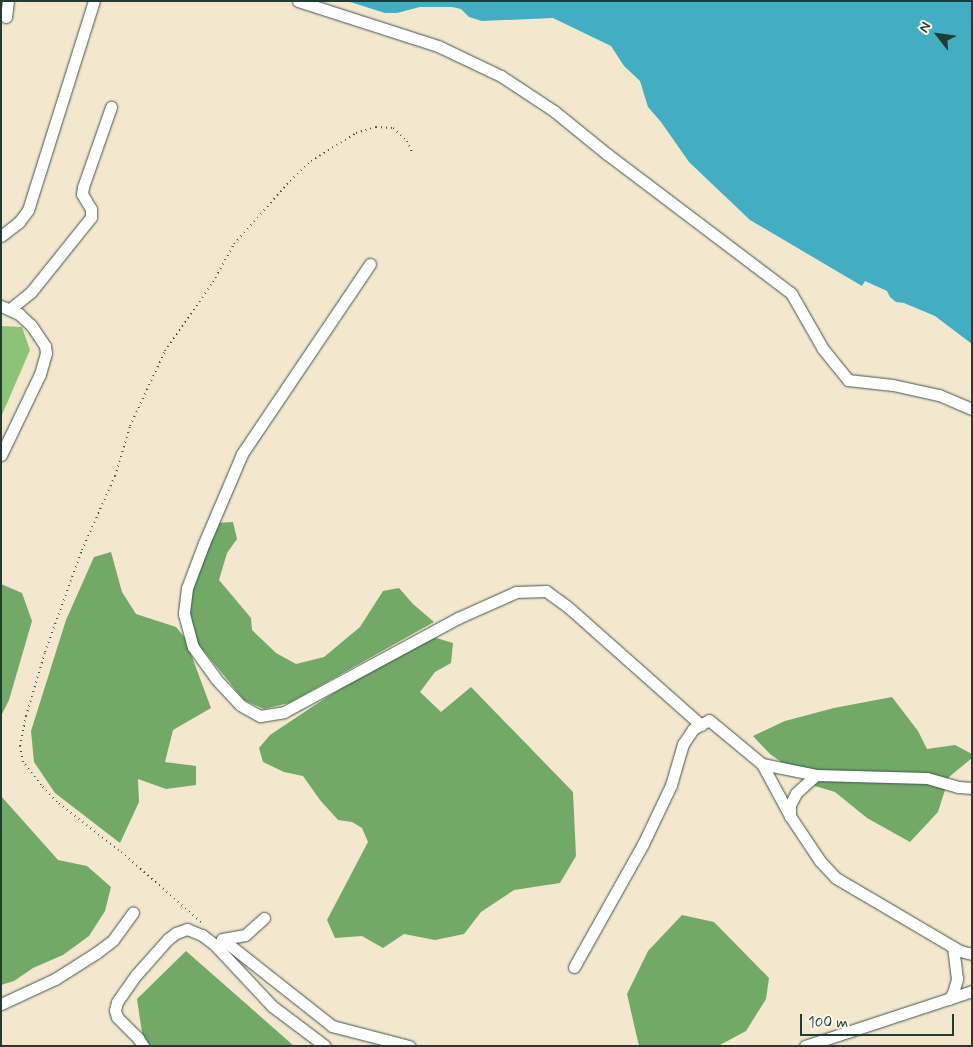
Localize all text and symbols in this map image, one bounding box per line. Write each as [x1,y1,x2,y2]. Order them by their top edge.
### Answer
north arrow [913,10,963,60]
text: N [915,19,935,36]
scale bar [803,1004,957,1036]
text: 100 m [808,1013,848,1033]

